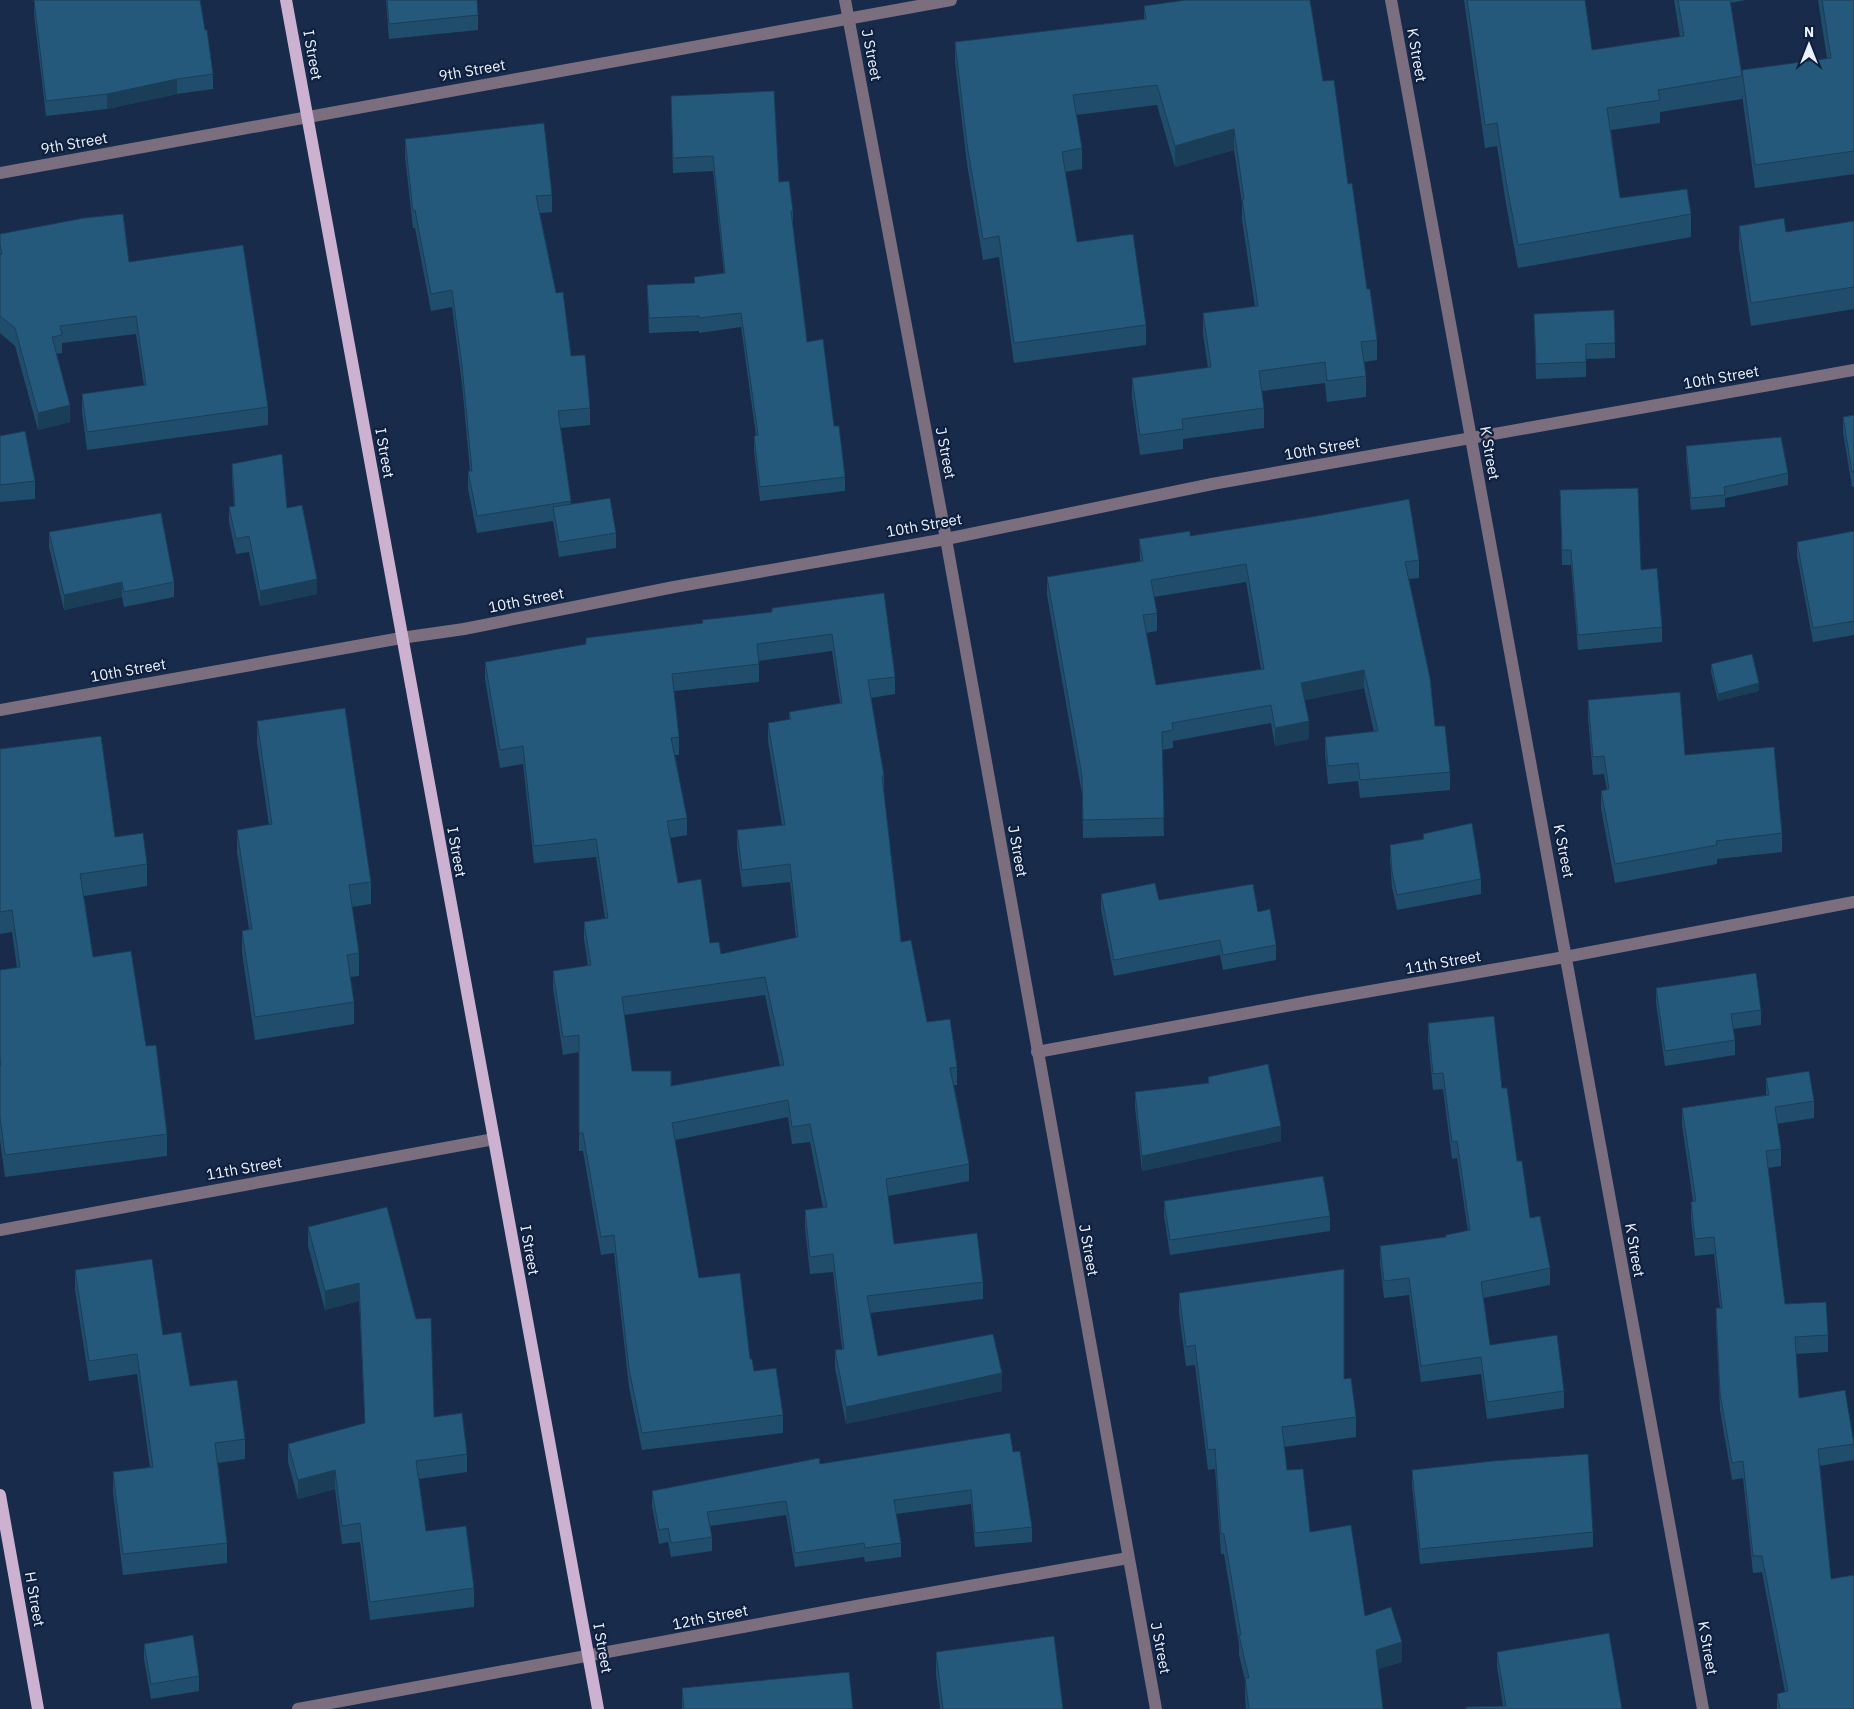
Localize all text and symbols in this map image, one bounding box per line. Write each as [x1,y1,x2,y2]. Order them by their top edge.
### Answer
north arrow [1784,20,1834,70]
text: N [1804,23,1814,41]
street label: J Street [858,27,886,83]
street label: K Street [1403,27,1431,83]
street label: I Street [299,28,327,82]
street label: 9th Street [437,55,507,85]
street label: 9th Street [39,128,109,158]
street label: 10th Street [1682,361,1760,393]
street label: J Street [932,425,960,481]
street label: K Street [1476,425,1504,481]
street label: I Street [371,426,399,480]
street label: 10th Street [1283,432,1361,464]
street label: 10th Street [885,509,963,541]
street label: 10th Street [487,583,565,617]
street label: 10th Street [89,654,167,686]
street label: K Street [1550,823,1578,879]
street label: J Street [1004,824,1032,878]
street label: I Street [443,825,471,879]
street label: 11th Street [1404,946,1482,978]
street label: 11th Street [205,1152,283,1184]
street label: K Street [1621,1222,1649,1278]
street label: I Street [516,1223,544,1277]
street label: J Street [1075,1223,1103,1277]
street label: H Street [21,1570,49,1628]
street label: 12th Street [671,1600,749,1634]
street label: J Street [1147,1620,1175,1676]
street label: K Street [1694,1620,1722,1676]
street label: I Street [589,1621,617,1675]

